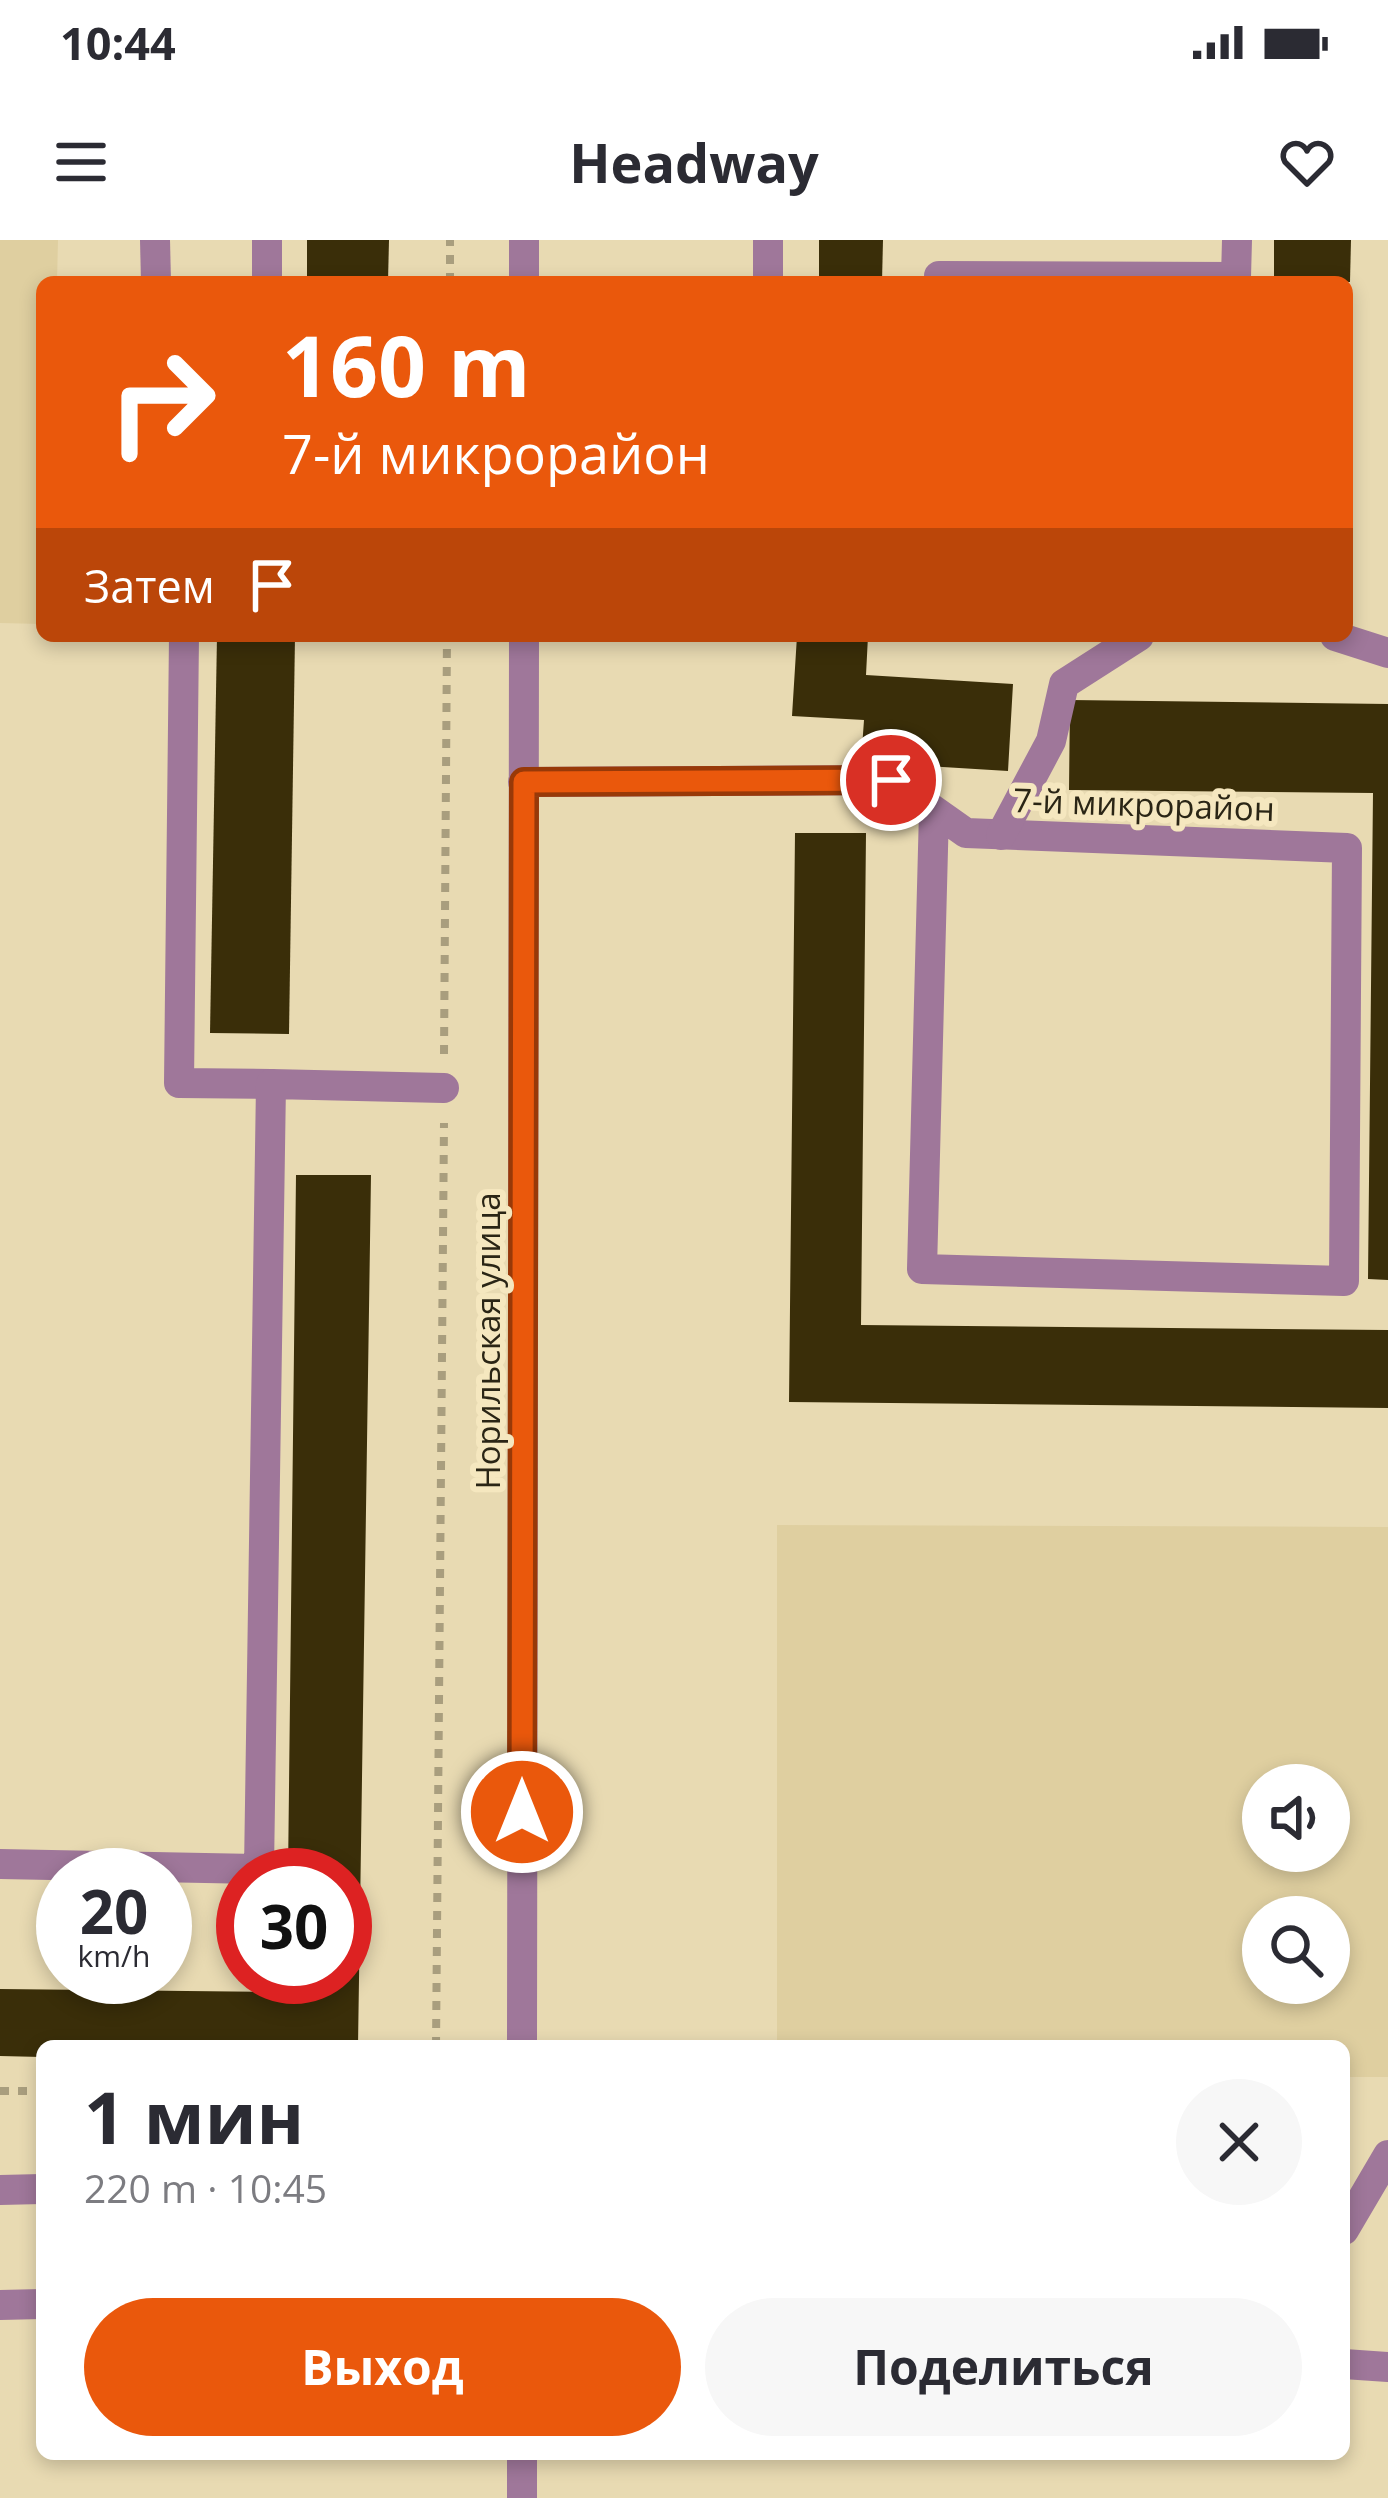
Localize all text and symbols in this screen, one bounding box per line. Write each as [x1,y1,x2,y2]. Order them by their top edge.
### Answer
text: 10:44 [60,12,176,73]
text: Headway [569,125,819,199]
icon: menu [48,129,114,195]
icon: heart [1274,129,1340,195]
text: 160 m [282,307,530,422]
icon: right [84,324,240,480]
text: 7-й микрорайон [282,416,710,490]
icon: arrive [239,552,305,618]
text: Затем [84,555,215,616]
pin [840,729,942,831]
icon: arrive [858,747,924,813]
street label: 7-й микрорайон [1013,777,1275,831]
street label: Норильская улица [465,1192,510,1490]
position arrow [459,1749,585,1875]
map controls [1242,1764,1350,2004]
button: sound [1242,1764,1350,1872]
speed limit sign: 30 [216,1848,372,2004]
text: 20 [80,1870,148,1952]
button: search [1242,1896,1350,2004]
text: km/h [78,1935,150,1976]
text: 1 мин [84,2067,304,2165]
button: close [1176,2079,1302,2205]
text: 220 m · 10:45 [84,2161,327,2214]
button: Выход [84,2298,681,2436]
button: Поделиться [705,2298,1302,2436]

